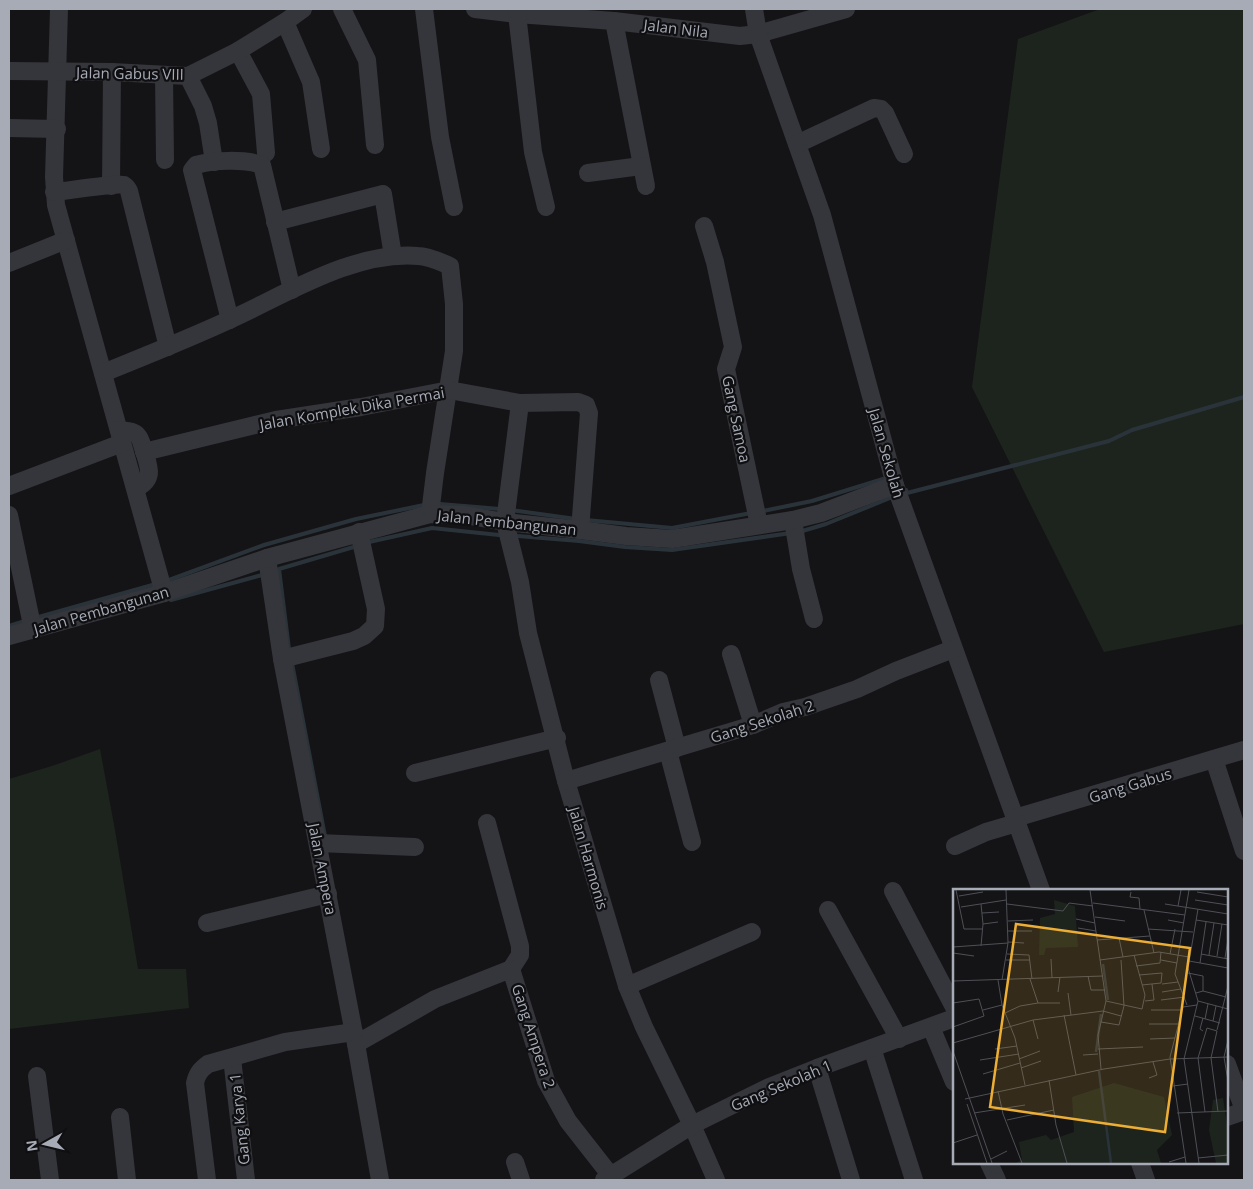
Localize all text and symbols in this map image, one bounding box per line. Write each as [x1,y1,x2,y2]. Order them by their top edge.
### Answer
street label: Jalan Nila [641,14,709,42]
street label: Jalan Gabus VIII [74,62,184,84]
street label: Gang Samoa [718,374,756,464]
street label: Jalan Komplek Dika Permai [256,382,446,434]
street label: Jalan Sekolah [864,404,909,500]
street label: Jalan Pembangunan [434,505,578,539]
street label: Jalan Pembangunan [29,581,171,639]
street label: Gang Sekolah 2 [708,695,816,747]
street label: Gang Gabus [1086,763,1174,807]
street label: Jalan Harmonis [564,802,613,912]
street label: Jalan Ampera [304,819,342,917]
inset map [953,889,1228,1164]
street label: Gang Ampera 2 [508,981,560,1091]
street label: Gang Sekolah 1 [727,1055,835,1115]
street label: Gang Karya 1 [224,1072,254,1166]
north arrow [20,1119,70,1169]
text: N [21,1139,42,1153]

